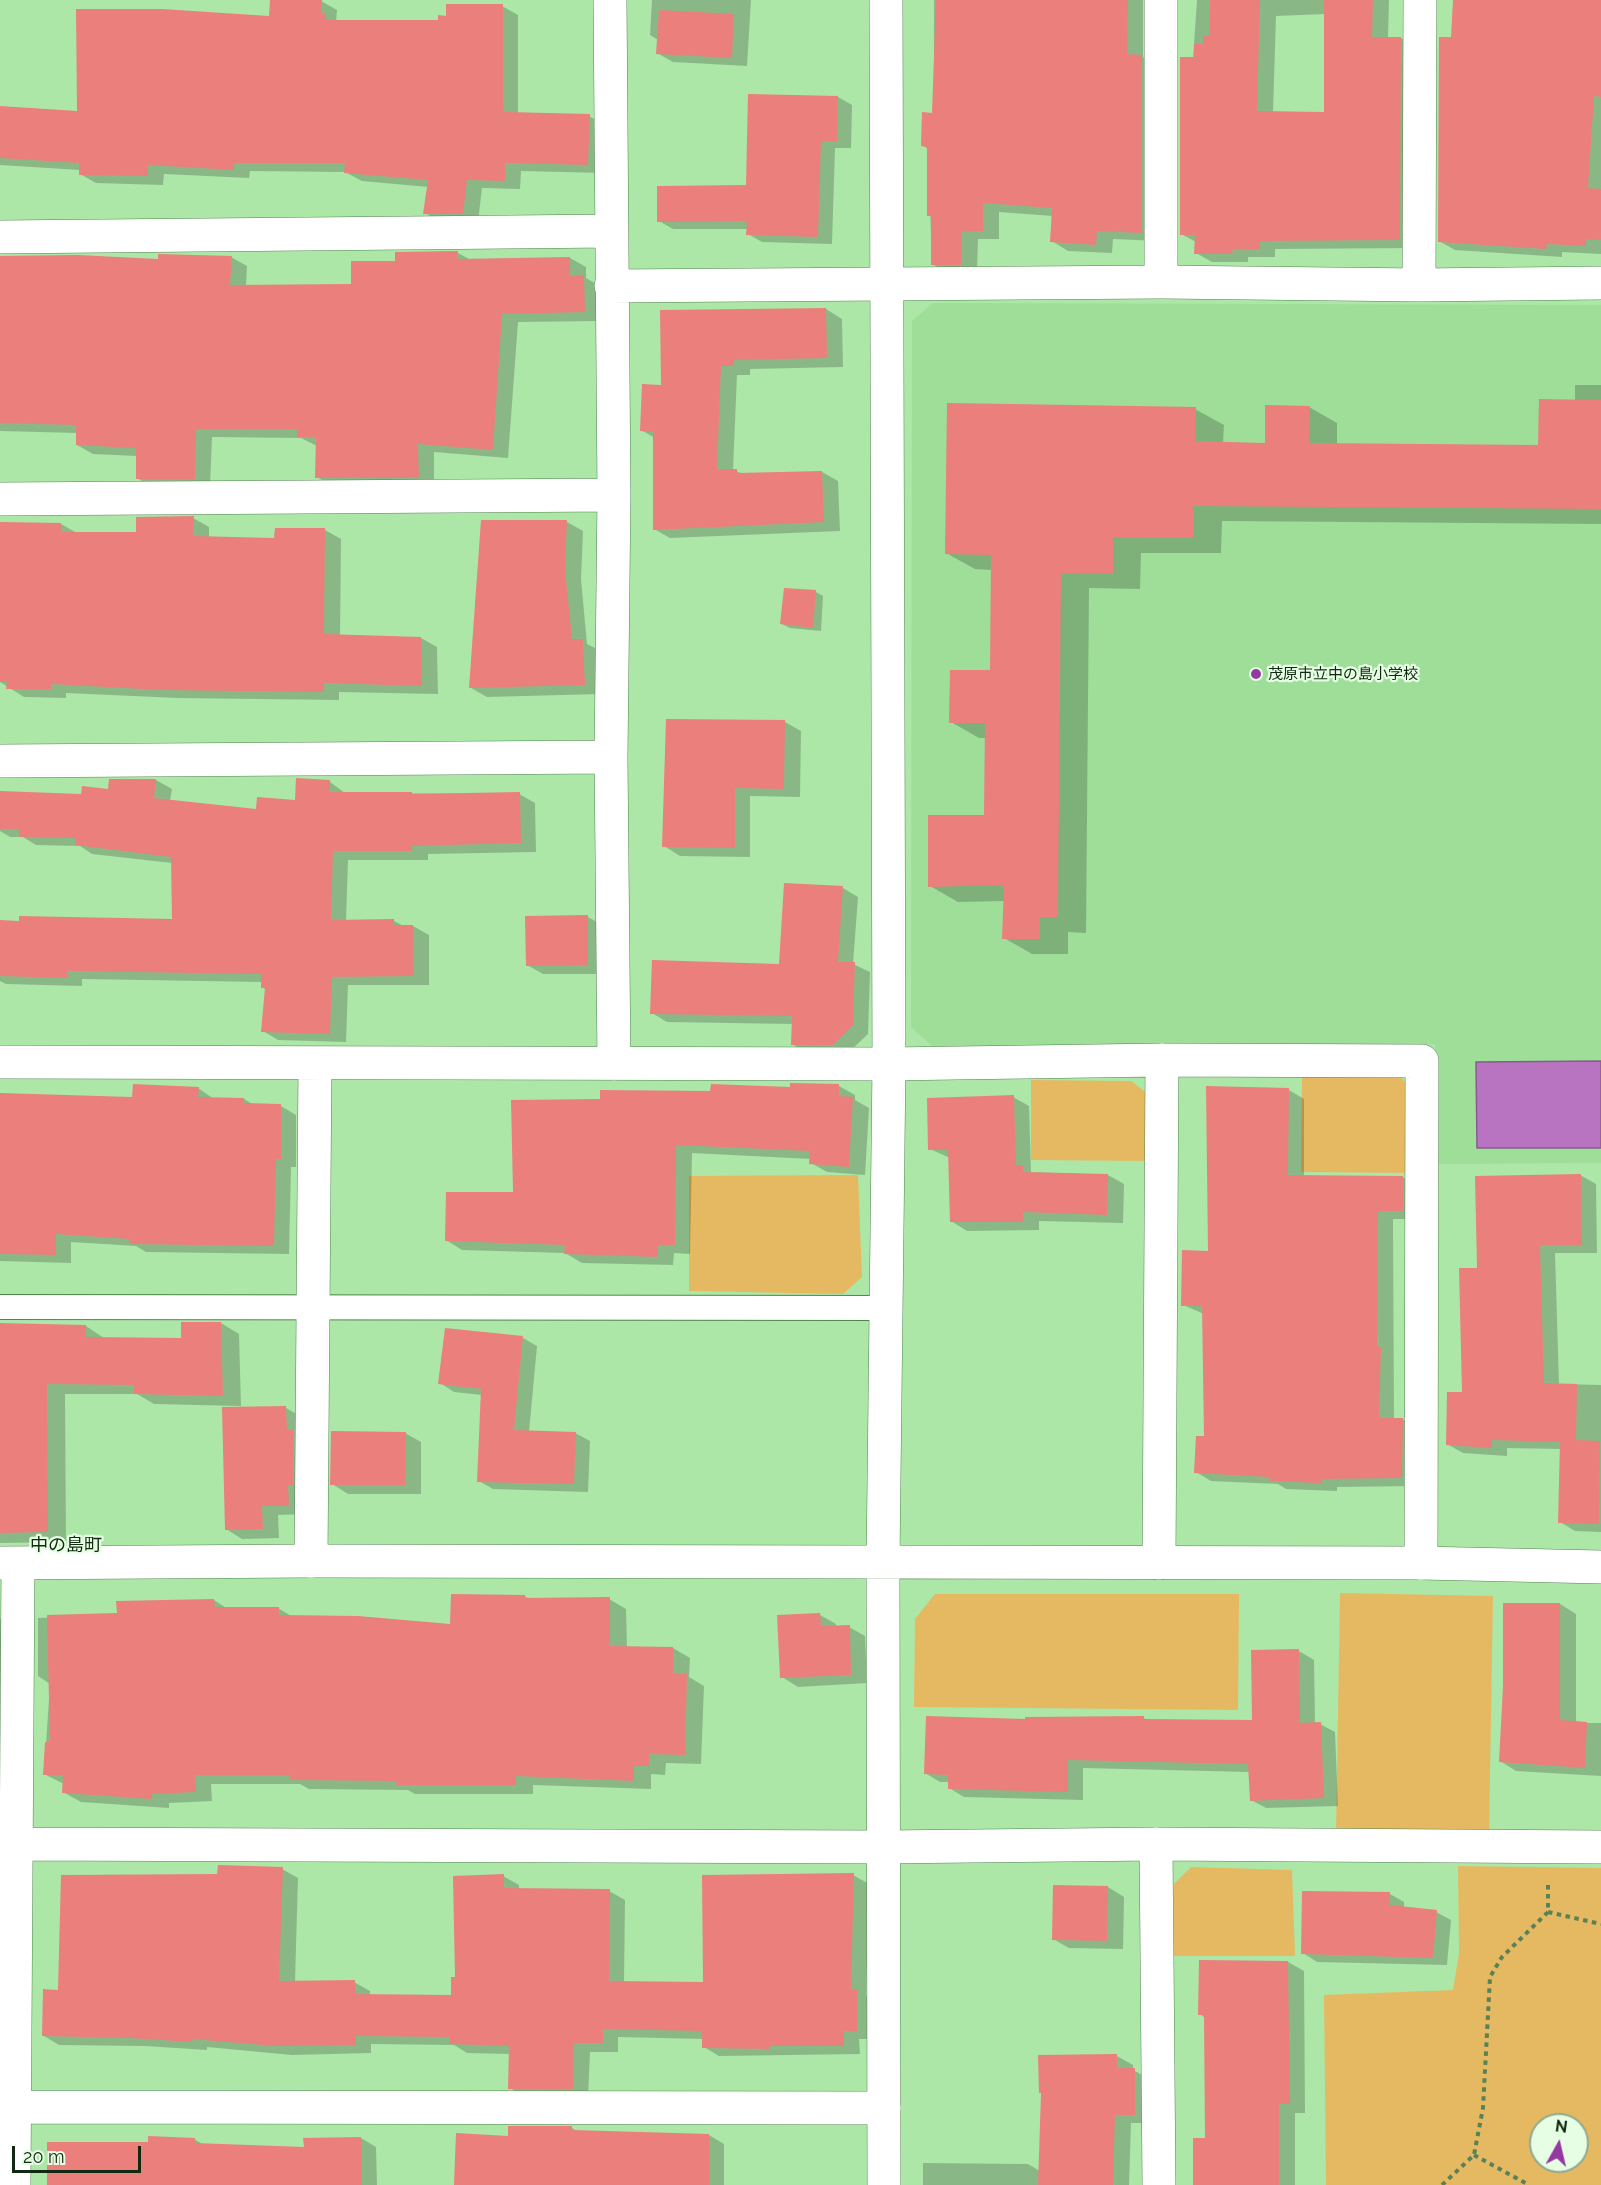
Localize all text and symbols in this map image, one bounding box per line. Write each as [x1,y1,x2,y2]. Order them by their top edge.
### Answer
place label: 茂原市立中の島小学校 [1268,665,1418,683]
marker: 茂原市立中の島小学校 [1249,667,1263,681]
district label: 中の島町 [30,1535,102,1557]
north arrow [1529,2113,1589,2173]
text: N [1554,2116,1569,2137]
scale bar [15,2134,144,2172]
text: 20 m [23,2146,65,2167]

